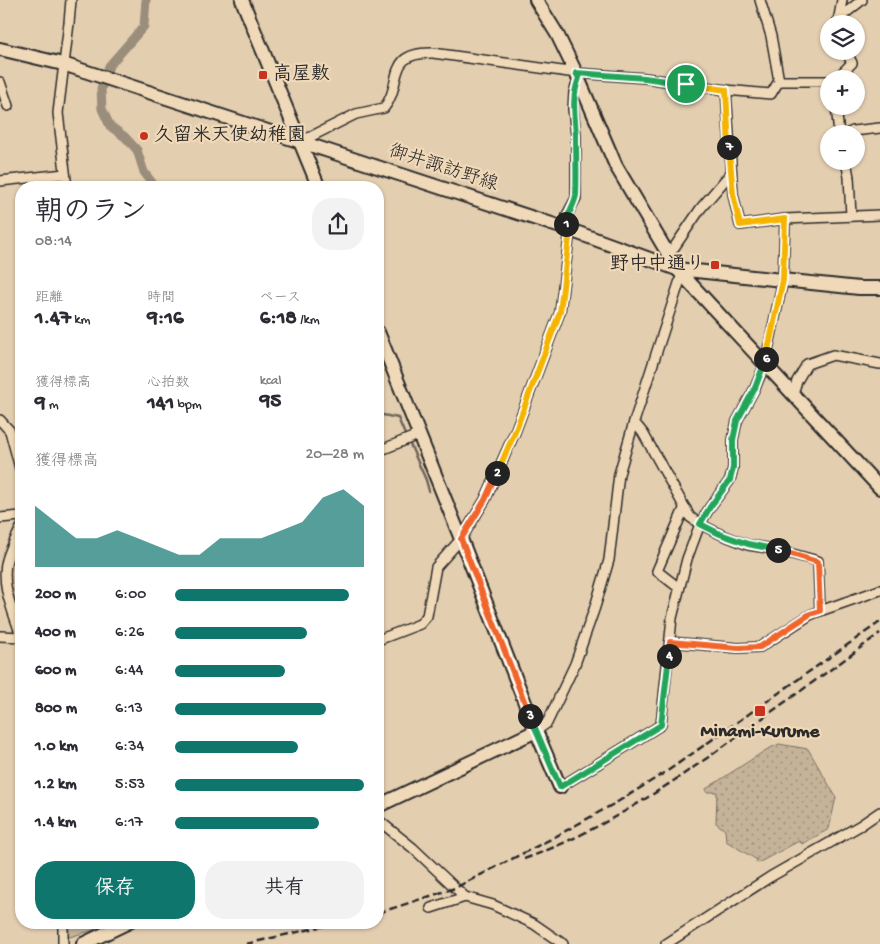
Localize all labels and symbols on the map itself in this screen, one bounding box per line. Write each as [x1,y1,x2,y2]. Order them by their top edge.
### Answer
place label: 高屋敷 [273,63,330,87]
pin [665,63,707,105]
marker: 高屋敷 [257,69,269,81]
place label: 久留米天使幼稚園 [154,124,306,148]
marker: 久留米天使幼稚園 [138,130,150,142]
pin: 7 [716,134,742,160]
street label: 御井諏訪野線 [385,139,501,198]
pin: 1 [554,212,578,236]
place label: 野中中通り [610,253,705,277]
marker: 野中中通り [709,259,721,271]
pin: 6 [754,346,778,372]
pin: 2 [484,460,510,486]
pin: 5 [766,538,790,562]
pin: 4 [656,644,682,668]
pin: 3 [518,704,542,728]
marker: Minami-Kurume [753,704,767,718]
place label: Minami-Kurume [701,721,821,744]

